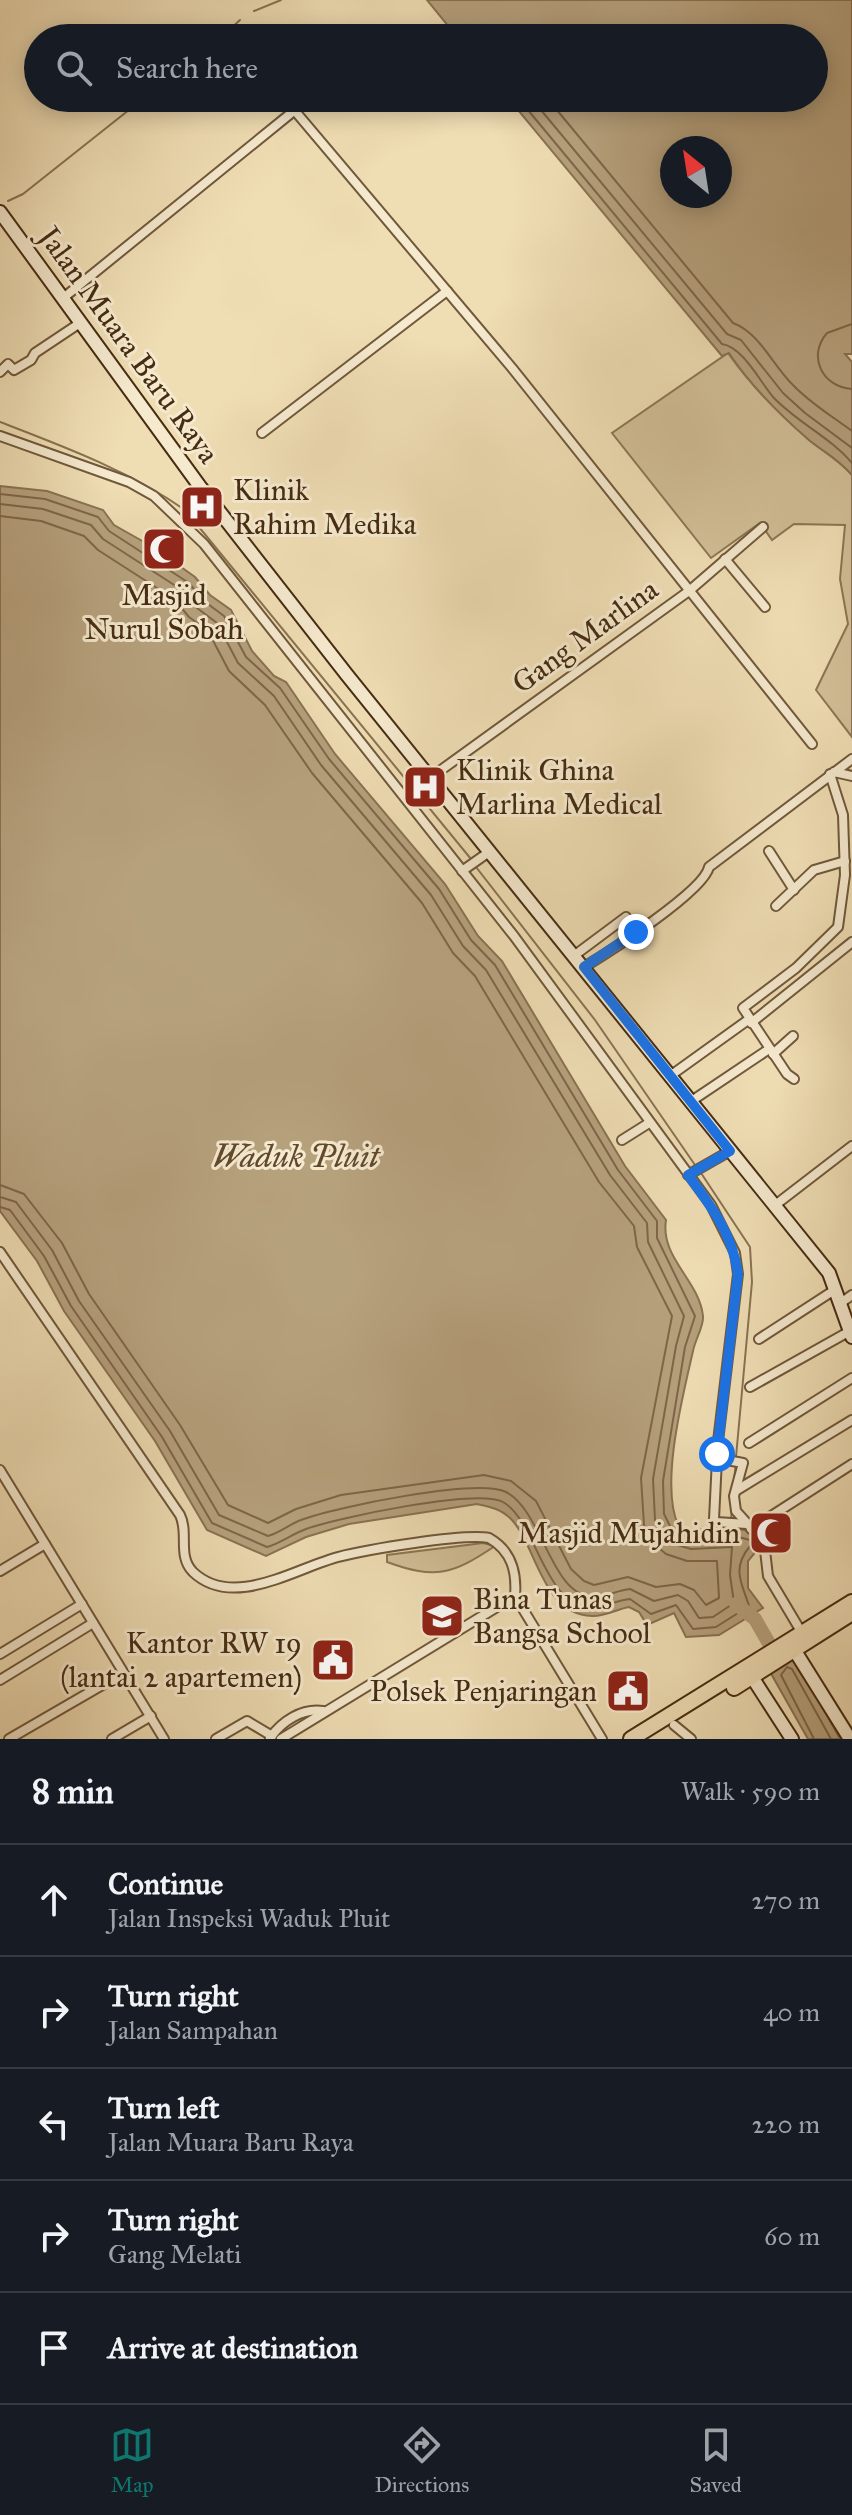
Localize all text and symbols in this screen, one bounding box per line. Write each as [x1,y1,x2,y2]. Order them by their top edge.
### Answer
search box [24,24,828,112]
icon: search [52,46,96,90]
text: Search here [116,50,258,86]
north arrow [660,136,732,208]
street label: Jalan Muara Baru Raya [29,217,227,471]
place label: Klinik Rahim Medika [233,472,417,542]
hospital icon: Klinik Rahim Medika [178,483,226,531]
mosque icon: Masjid Nurul Sobah [140,525,188,573]
street label: Gang Marlina [505,571,665,701]
place label: Masjid Nurul Sobah [84,577,244,647]
place label: Klinik Ghina Marlina Medical [456,752,663,822]
hospital icon: Klinik Ghina Marlina Medical [401,763,449,811]
route end [618,914,654,950]
water label: Waduk Pluit [213,1137,381,1176]
route start [699,1436,735,1472]
mosque icon: Masjid Mujahidin [747,1509,795,1557]
place label: Masjid Mujahidin [518,1515,740,1551]
place label: Bina Tunas Bangsa School [473,1581,652,1651]
school or university icon: Bina Tunas Bangsa School [418,1592,466,1640]
place label: Kantor RW 19 (lantai 2 apartemen) [60,1625,302,1696]
public building icon: Kantor RW 19 (lantai 2 apartemen) [309,1636,357,1684]
public building icon: Polsek Penjaringan [604,1667,652,1715]
place label: Polsek Penjaringan [370,1673,597,1709]
text: 8 min [32,1771,114,1812]
text: Walk · 590 m [681,1775,820,1807]
text: Continue [108,1866,223,1902]
icon: ahead [32,1878,76,1922]
text: 270 m [751,1884,820,1916]
text: Jalan Inspeksi Waduk Pluit [108,1902,390,1934]
text: Turn right [108,1978,239,2014]
icon: right [32,1990,76,2034]
text: 40 m [763,1996,820,2028]
text: Jalan Sampahan [108,2014,278,2046]
text: Turn left [108,2090,219,2126]
icon: left [32,2102,76,2146]
text: 220 m [752,2108,820,2140]
text: Jalan Muara Baru Raya [108,2126,354,2158]
text: Turn right [108,2202,239,2238]
icon: right [32,2214,76,2258]
text: 60 m [764,2220,820,2252]
text: Gang Melati [108,2238,242,2270]
icon: arrive [32,2326,76,2370]
text: Arrive at destination [108,2330,358,2366]
tab: Map [110,2423,154,2498]
tab: Directions [374,2423,469,2498]
tab: Saved [690,2423,742,2498]

